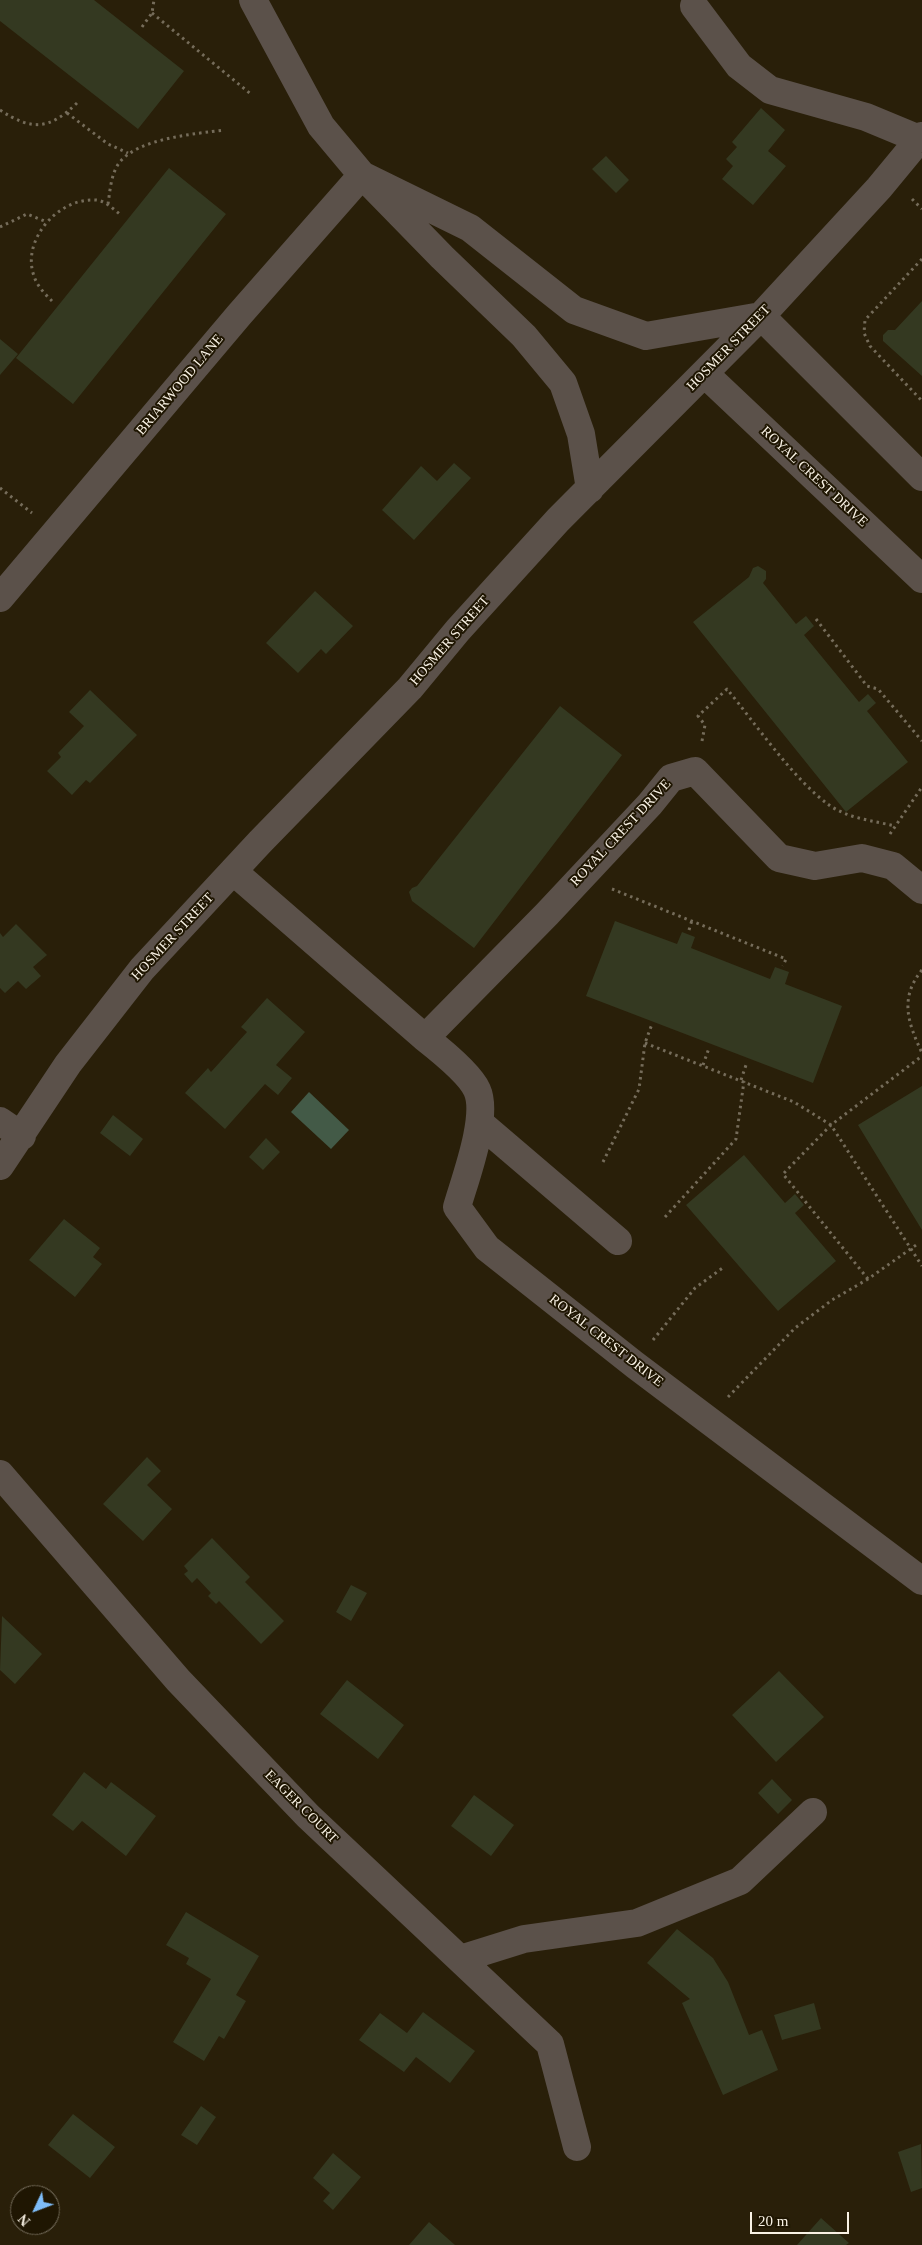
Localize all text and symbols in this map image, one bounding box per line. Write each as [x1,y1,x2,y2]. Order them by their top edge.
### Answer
street label: HOSMER STREET [684,301,774,395]
street label: BRIARWOOD LANE [133,331,227,439]
street label: ROYAL CREST DRIVE [757,423,871,531]
street label: HOSMER STREET [407,593,493,689]
street label: ROYAL CREST DRIVE [567,776,675,890]
street label: HOSMER STREET [128,890,218,984]
street label: ROYAL CREST DRIVE [546,1291,666,1391]
street label: EAGER COURT [261,1767,341,1847]
north arrow [10,2185,60,2235]
scale bar [752,2202,851,2234]
text: N [15,2211,33,2229]
text: 20 m [758,2213,788,2229]

